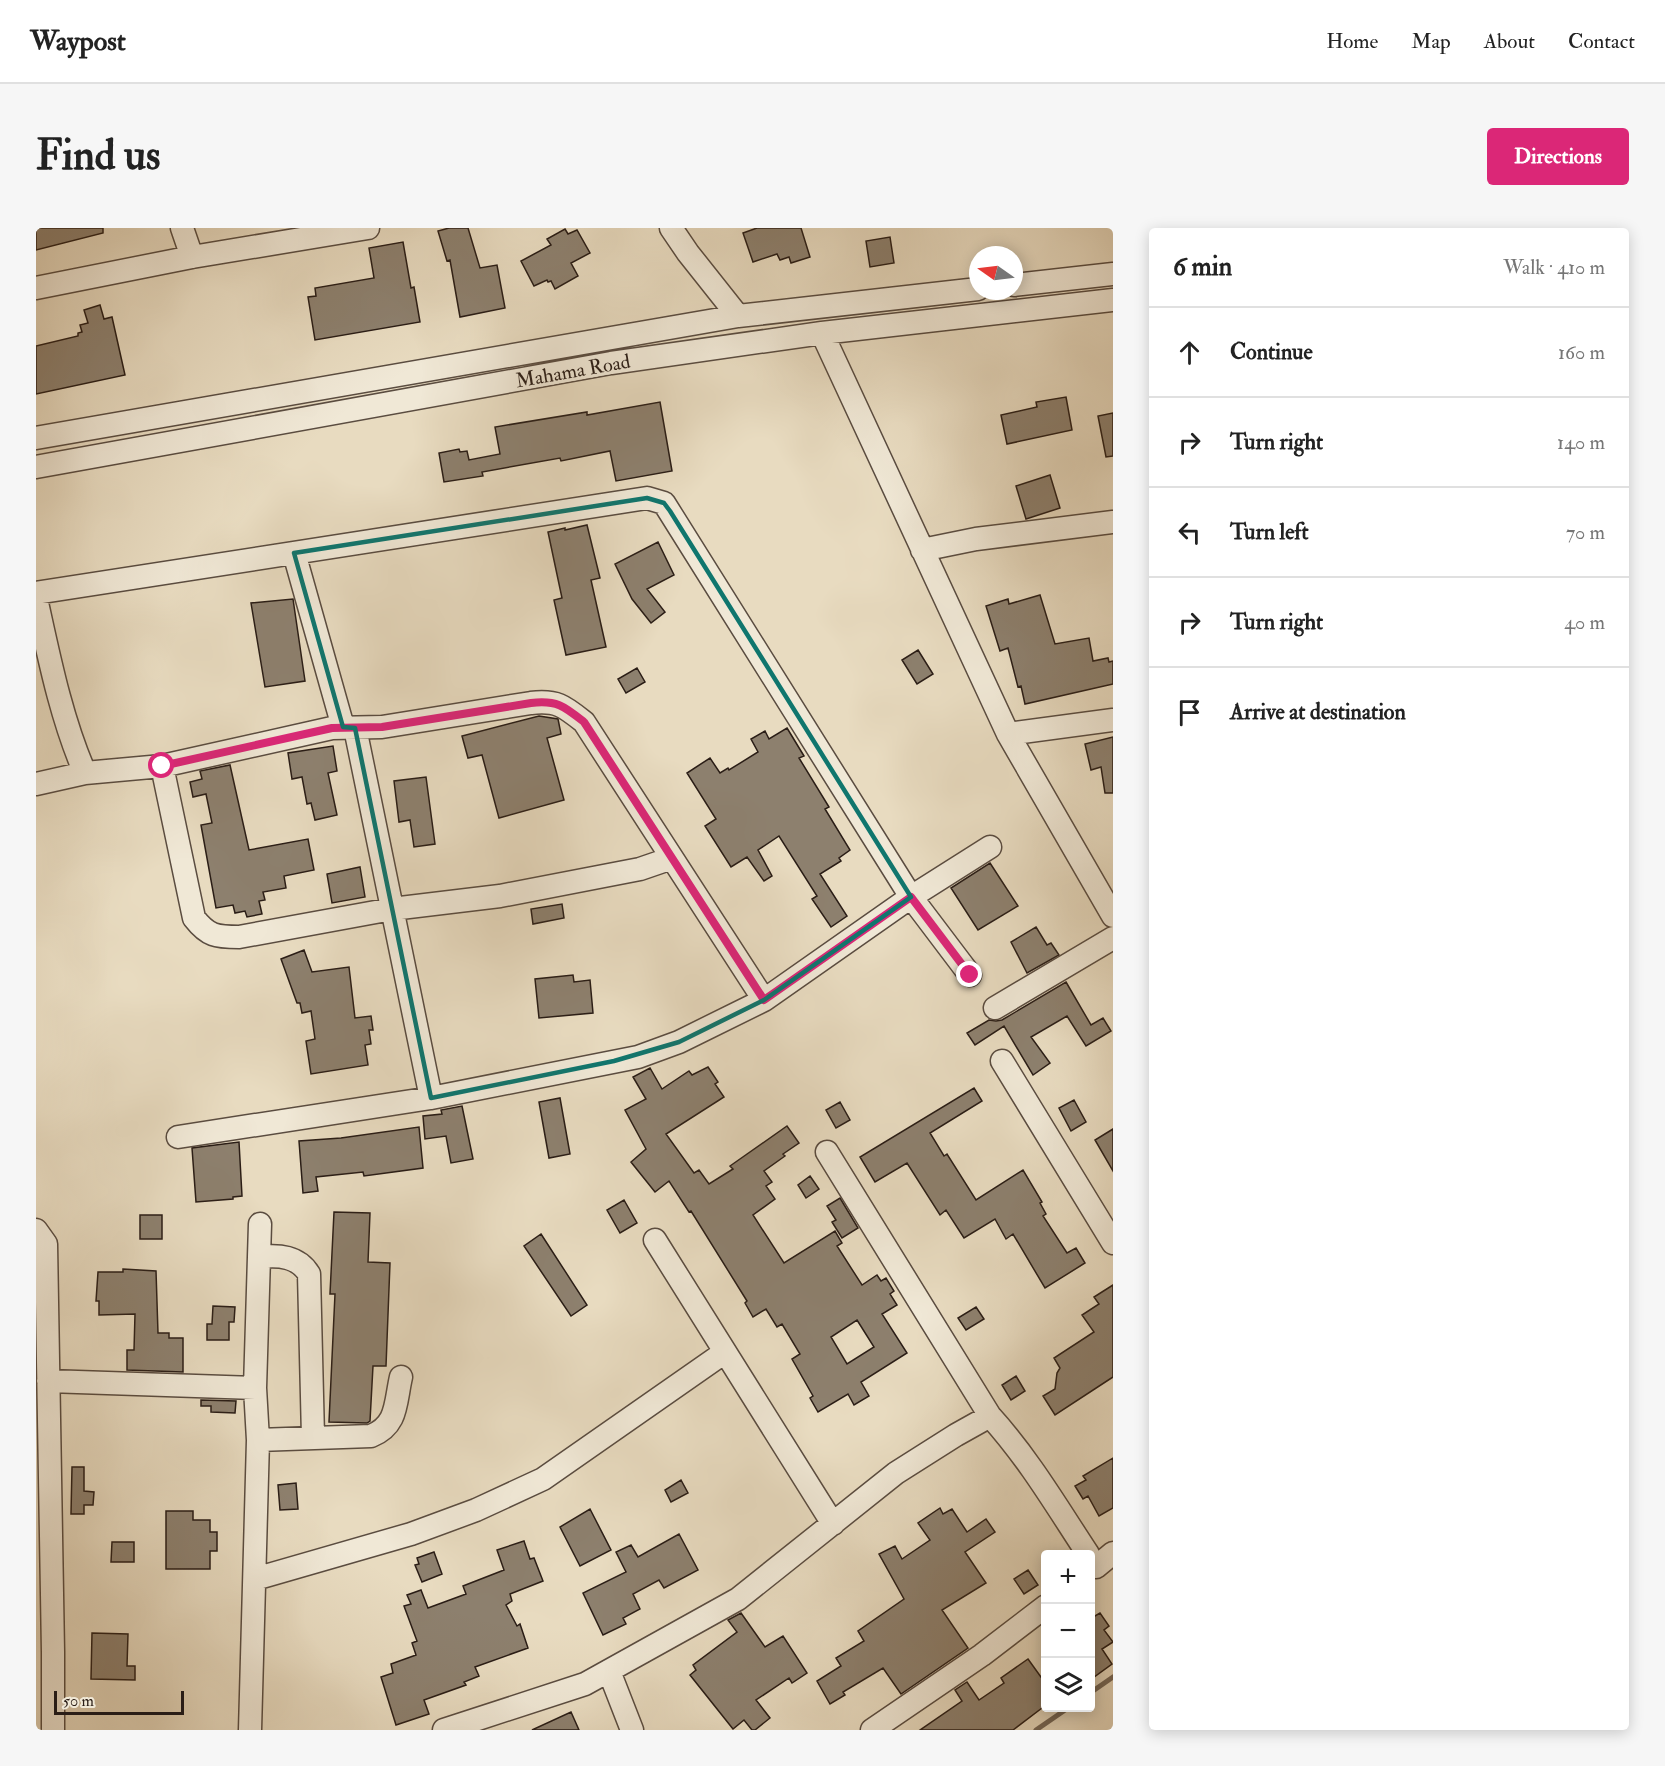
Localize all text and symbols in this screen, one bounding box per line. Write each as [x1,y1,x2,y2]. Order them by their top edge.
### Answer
text: Waypost [30,24,126,59]
text: Home [1326,28,1378,55]
text: Map [1411,28,1451,55]
text: About [1484,28,1535,55]
text: Contact [1568,28,1635,55]
button: Directions [1487,128,1629,185]
text: Find us [36,130,160,182]
north arrow [969,246,1023,300]
text: 6 min [1173,251,1232,283]
text: Walk · 410 m [1503,255,1605,280]
icon: ahead [1173,336,1206,369]
text: Continue [1230,338,1313,366]
text: 160 m [1558,340,1605,365]
street label: Mahama Road [514,349,632,393]
icon: right [1173,426,1206,459]
text: Turn right [1230,428,1323,456]
text: 140 m [1557,430,1605,455]
icon: left [1173,516,1206,549]
text: Turn left [1230,518,1309,546]
text: 70 m [1566,520,1605,545]
icon: right [1173,606,1206,639]
text: Turn right [1230,608,1323,636]
text: 40 m [1564,610,1605,635]
icon: arrive [1173,696,1206,729]
text: Arrive at destination [1230,698,1406,726]
route start [148,752,174,778]
route end [956,961,982,987]
map controls [1041,1550,1095,1712]
button: + [1041,1550,1095,1604]
button: − [1041,1604,1095,1658]
button: layers [1041,1658,1095,1712]
scale bar [54,1688,184,1716]
text: 50 m [63,1691,94,1711]

